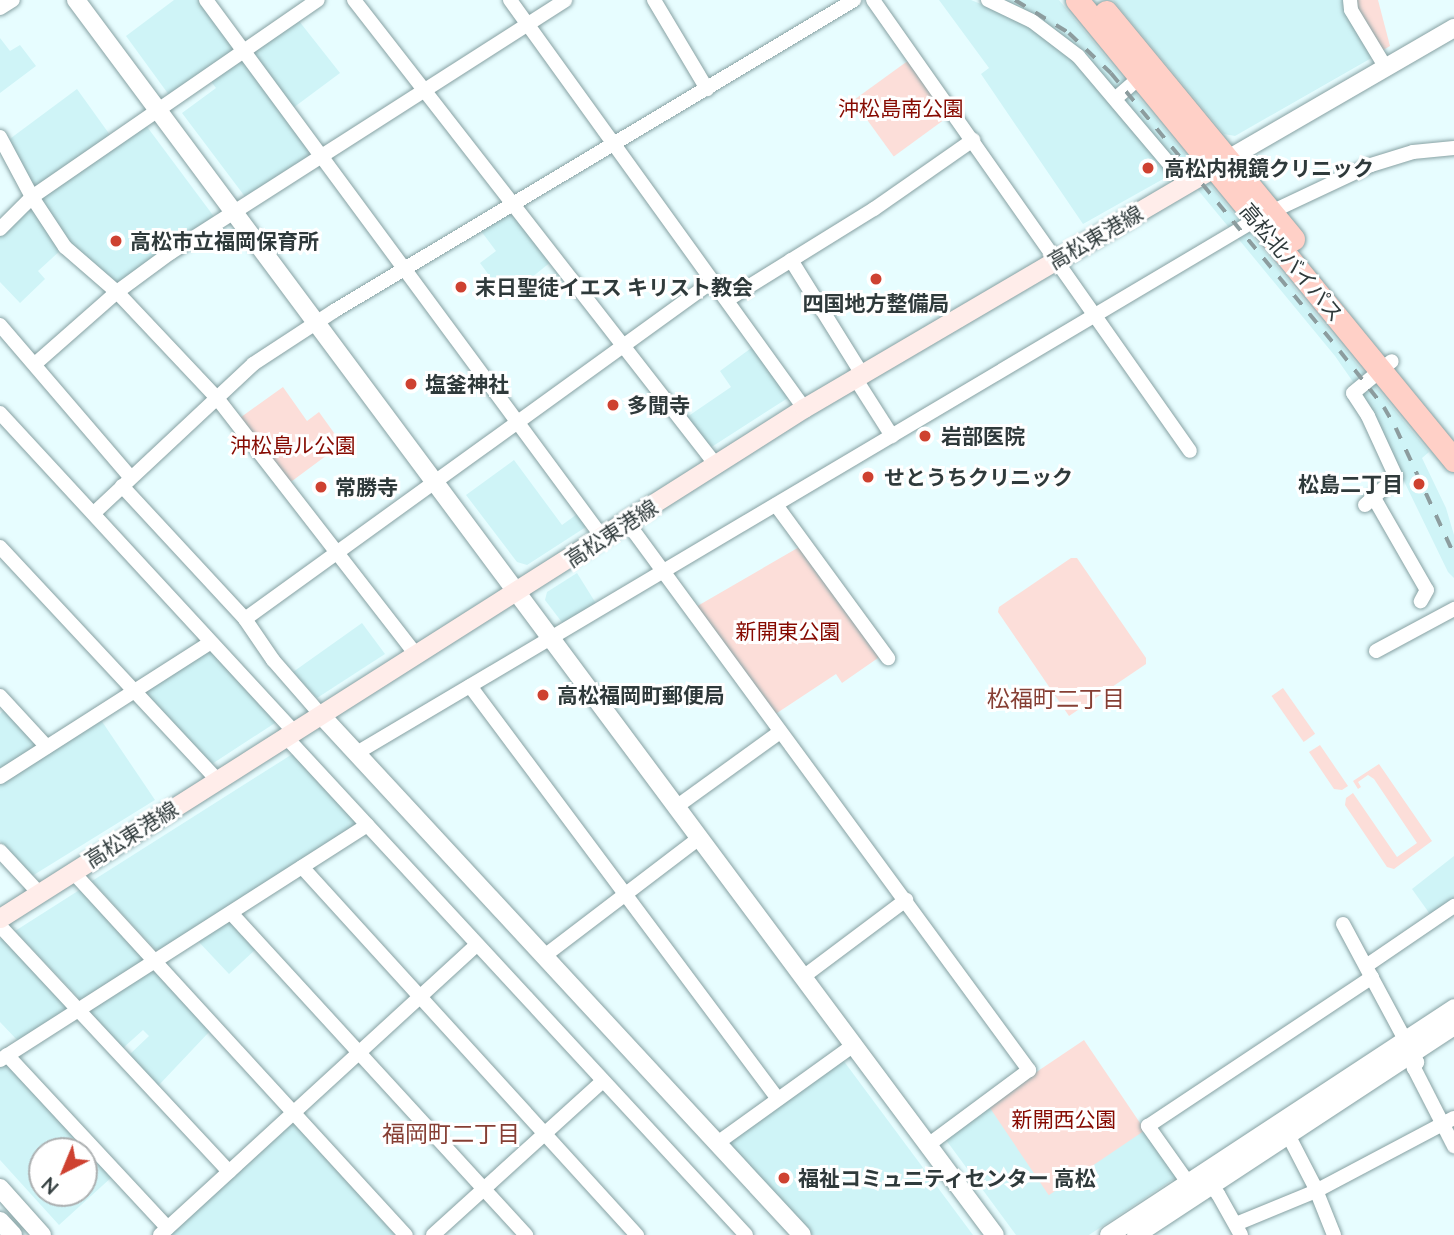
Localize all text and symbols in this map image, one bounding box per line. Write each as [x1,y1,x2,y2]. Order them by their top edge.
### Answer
park label: 沖松島南公園 [838,95,964,121]
place label: 高松内視鏡クリニック [1164,155,1374,181]
marker: 高松内視鏡クリニック [1138,158,1158,178]
street label: 高松北バイパス [1235,198,1349,326]
street label: 高松東港線 [1043,200,1147,274]
place label: 高松市立福岡保育所 [130,228,319,254]
marker: 高松市立福岡保育所 [108,233,124,249]
marker: 四国地方整備局 [868,271,884,287]
place label: 末日聖徒イエス キリスト教会 [475,274,753,300]
marker: 末日聖徒イエス キリスト教会 [453,279,469,295]
place label: 四国地方整備局 [803,290,949,316]
place label: 塩釜神社 [425,371,509,397]
marker: 塩釜神社 [403,376,419,392]
place label: 多聞寺 [627,392,690,418]
marker: 多聞寺 [605,397,621,413]
place label: 岩部医院 [941,423,1025,449]
marker: 岩部医院 [915,426,935,446]
park label: 沖松島ル公園 [230,432,356,458]
place label: せとうちクリニック [884,464,1073,490]
marker: せとうちクリニック [858,467,878,487]
place label: 松島二丁目 [1298,471,1403,497]
place label: 常勝寺 [335,474,398,500]
marker: 松島二丁目 [1409,474,1429,494]
marker: 常勝寺 [313,479,329,495]
street label: 高松東港線 [560,494,662,572]
park label: 新開東公園 [736,618,840,644]
place label: 高松福岡町郵便局 [557,682,725,708]
district label: 松福町二丁目 [987,684,1125,712]
marker: 高松福岡町郵便局 [535,687,551,703]
street label: 高松東港線 [80,795,182,873]
park label: 新開西公園 [1012,1106,1116,1132]
district label: 福岡町二丁目 [382,1119,520,1147]
north arrow [28,1137,98,1207]
place label: 福祉コミュニティセンター 高松 [798,1165,1097,1191]
marker: 福祉コミュニティセンター 高松 [776,1170,792,1186]
text: N [37,1173,63,1200]

